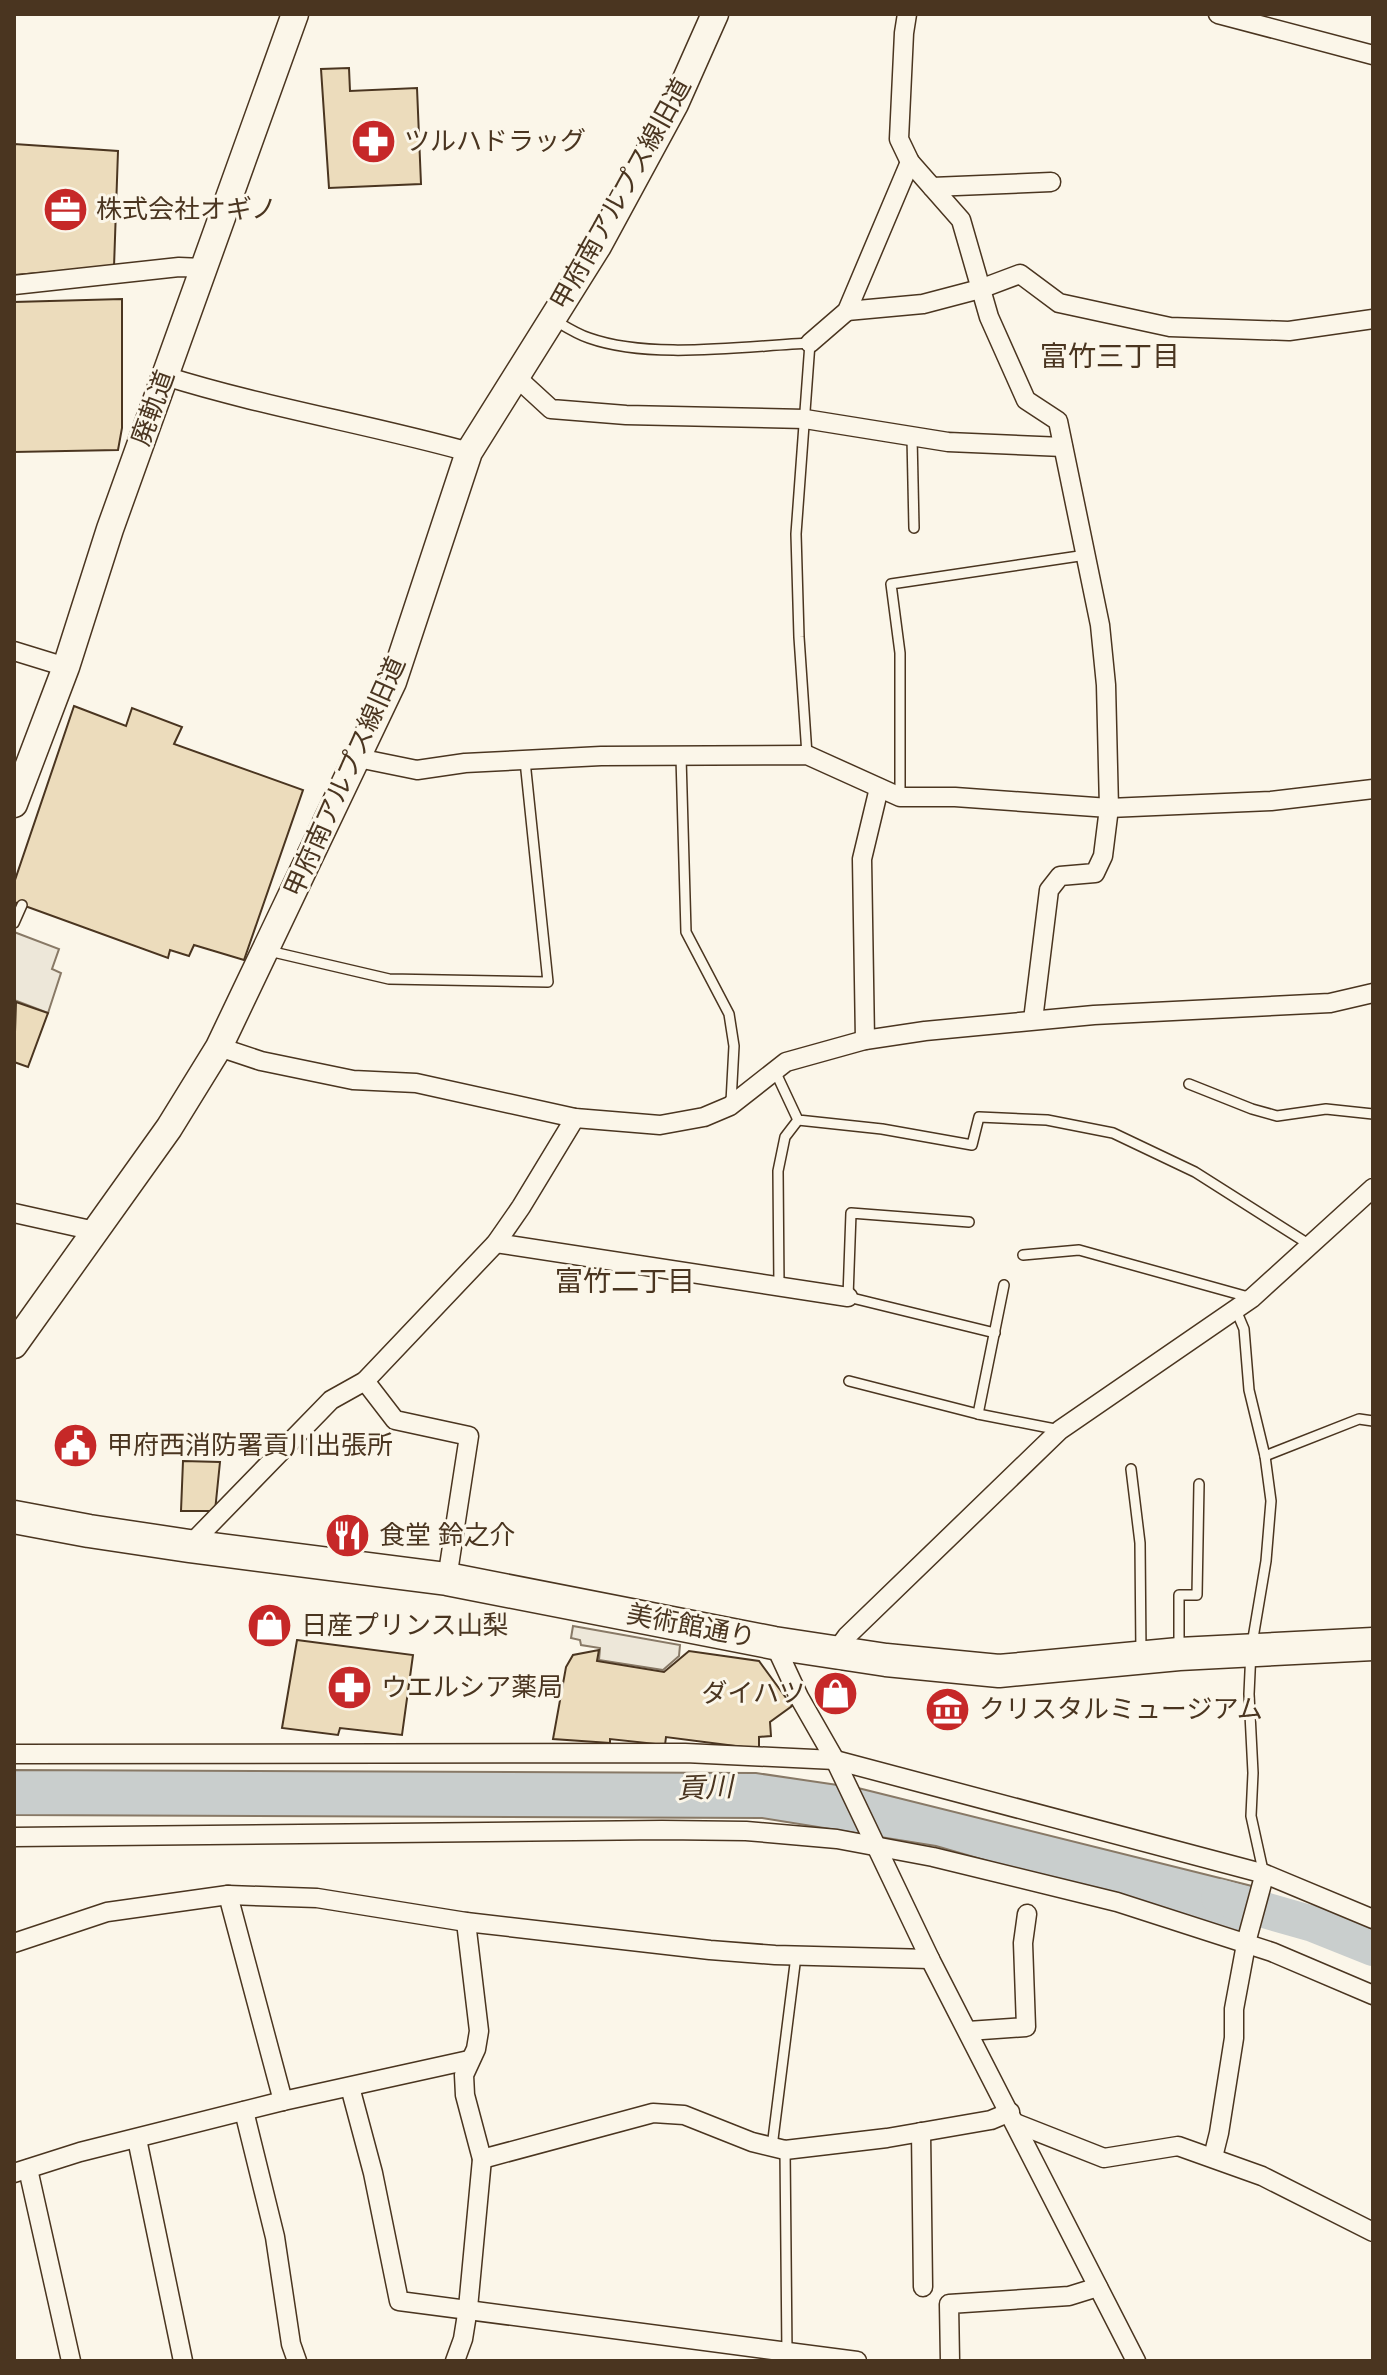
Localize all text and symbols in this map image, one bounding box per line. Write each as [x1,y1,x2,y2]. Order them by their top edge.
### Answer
street label: 甲府南アルプス線旧道 [543,72,699,316]
pharmacy icon: ツルハドラッグ [349,117,397,165]
place label: ツルハドラッグ [404,124,586,159]
office icon: 株式会社オギノ [41,185,89,233]
place label: 株式会社オギノ [96,192,277,227]
district label: 富竹三丁目 [1040,338,1180,376]
street label: 廃軌道 [123,365,183,451]
street label: 甲府南アルプス線旧道 [276,651,414,903]
district label: 富竹二丁目 [555,1263,695,1301]
public building icon: 甲府西消防署貢川出張所 [52,1421,100,1469]
place label: 甲府西消防署貢川出張所 [107,1428,393,1463]
restaurant icon: 食堂 鈴之介 [324,1511,372,1559]
place label: 食堂 鈴之介 [379,1518,516,1553]
street label: 美術館通り [624,1596,758,1656]
shop icon: 日産プリンス山梨 [246,1601,294,1649]
place label: 日産プリンス山梨 [301,1608,508,1643]
pharmacy icon: ウエルシア薬局 [326,1663,374,1711]
shop icon: ダイハツ [812,1669,860,1717]
place label: ウエルシア薬局 [381,1670,563,1705]
place label: ダイハツ [702,1676,805,1711]
museum icon: クリスタルミュージアム [924,1685,972,1733]
place label: クリスタルミュージアム [979,1692,1263,1727]
water label: 貢川 [676,1768,737,1808]

